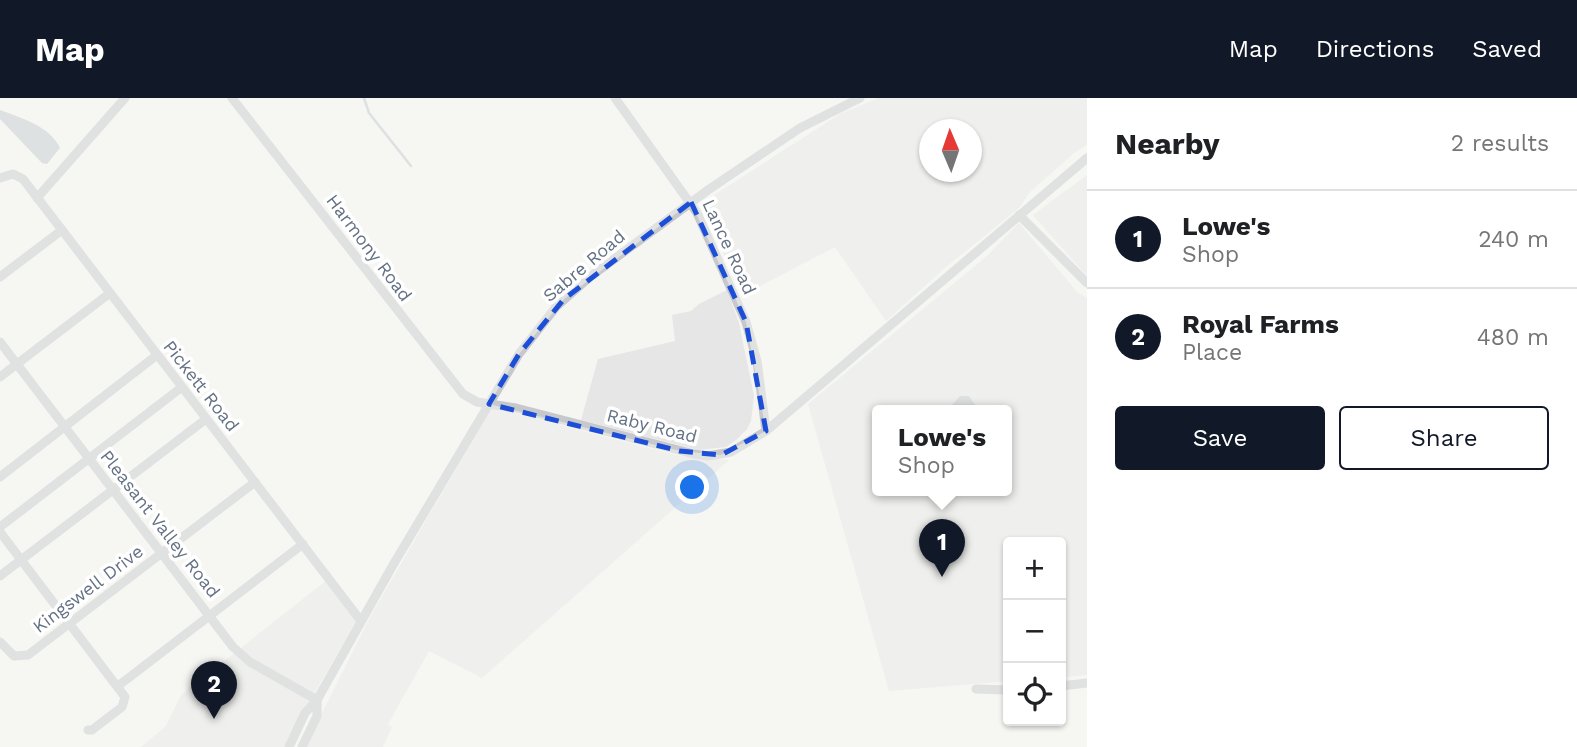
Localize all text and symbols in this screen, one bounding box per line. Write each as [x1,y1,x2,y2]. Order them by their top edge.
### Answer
text: Map [35,30,105,69]
text: Map [1229,35,1278,63]
text: Directions [1316,35,1434,63]
text: Saved [1472,35,1542,63]
north arrow [919,119,982,182]
text: Nearby [1115,126,1220,161]
text: 2 results [1451,130,1549,157]
street label: Harmony Road [322,190,416,305]
street label: Lance Road [698,196,761,298]
text: Lowe's [1182,211,1270,241]
street label: Sabre Road [538,225,629,306]
text: 1 [1133,226,1143,253]
text: 240 m [1478,226,1549,253]
text: Shop [1182,241,1239,268]
text: Royal Farms [1182,309,1339,339]
text: 2 [1131,324,1145,351]
text: 480 m [1477,324,1549,351]
street label: Pickett Road [159,336,243,435]
text: Place [1182,339,1242,366]
street label: Raby Road [605,404,699,447]
popup [872,405,1012,496]
button: Save [1115,406,1325,470]
button: Share [1339,406,1549,470]
text: Lowe's [898,422,986,452]
street label: Pleasant Valley Road [96,446,225,602]
text: Shop [898,452,955,479]
your location [675,470,709,504]
pin: 1 [919,519,965,577]
map controls [1003,537,1066,726]
button: + [1003,537,1066,600]
street label: Kingswell Drive [28,540,147,637]
button: − [1003,600,1066,663]
pin: 2 [191,661,237,719]
button: locate [1003,663,1066,726]

